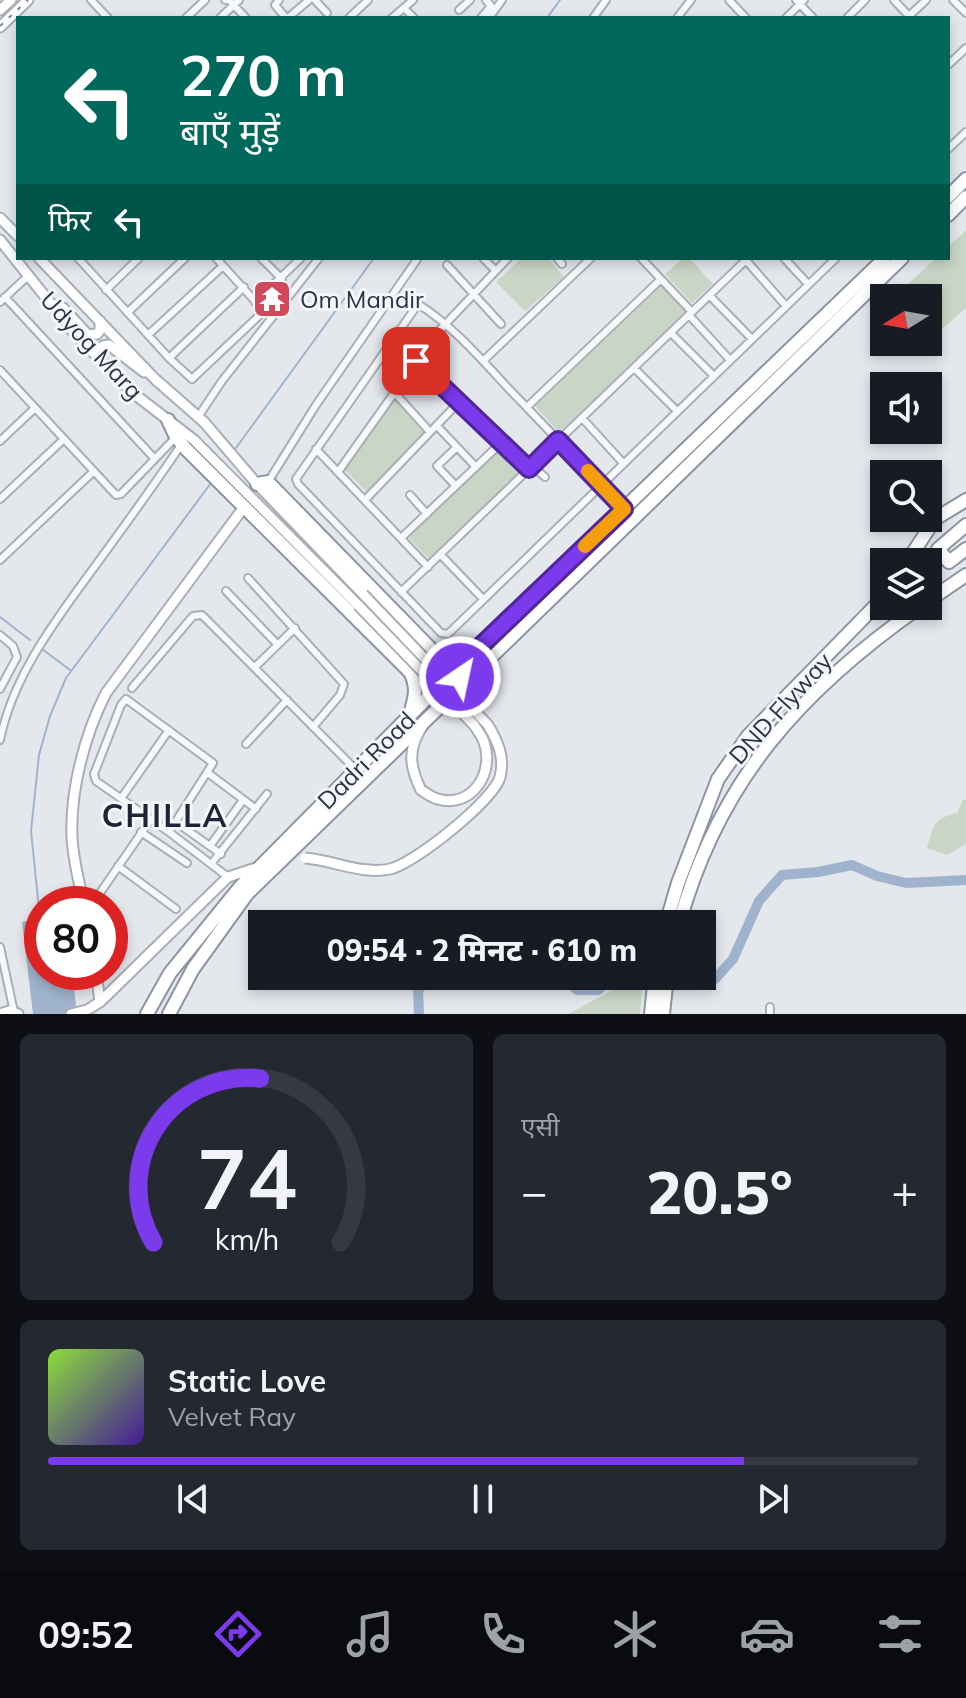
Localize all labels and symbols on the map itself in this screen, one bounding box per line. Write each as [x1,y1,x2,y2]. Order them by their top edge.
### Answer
temple icon: Om Mandir [251,278,293,320]
place label: Om Mandir [300,284,424,314]
north arrow [870,284,942,356]
street label: Udyog Marg [34,285,150,405]
pin [382,327,450,395]
position arrow [418,635,502,719]
street label: DND Flyway [722,646,838,770]
street label: Dadri Road [311,705,421,815]
district label: CHILLA [101,795,229,835]
speed limit sign: 80 [24,886,128,990]

